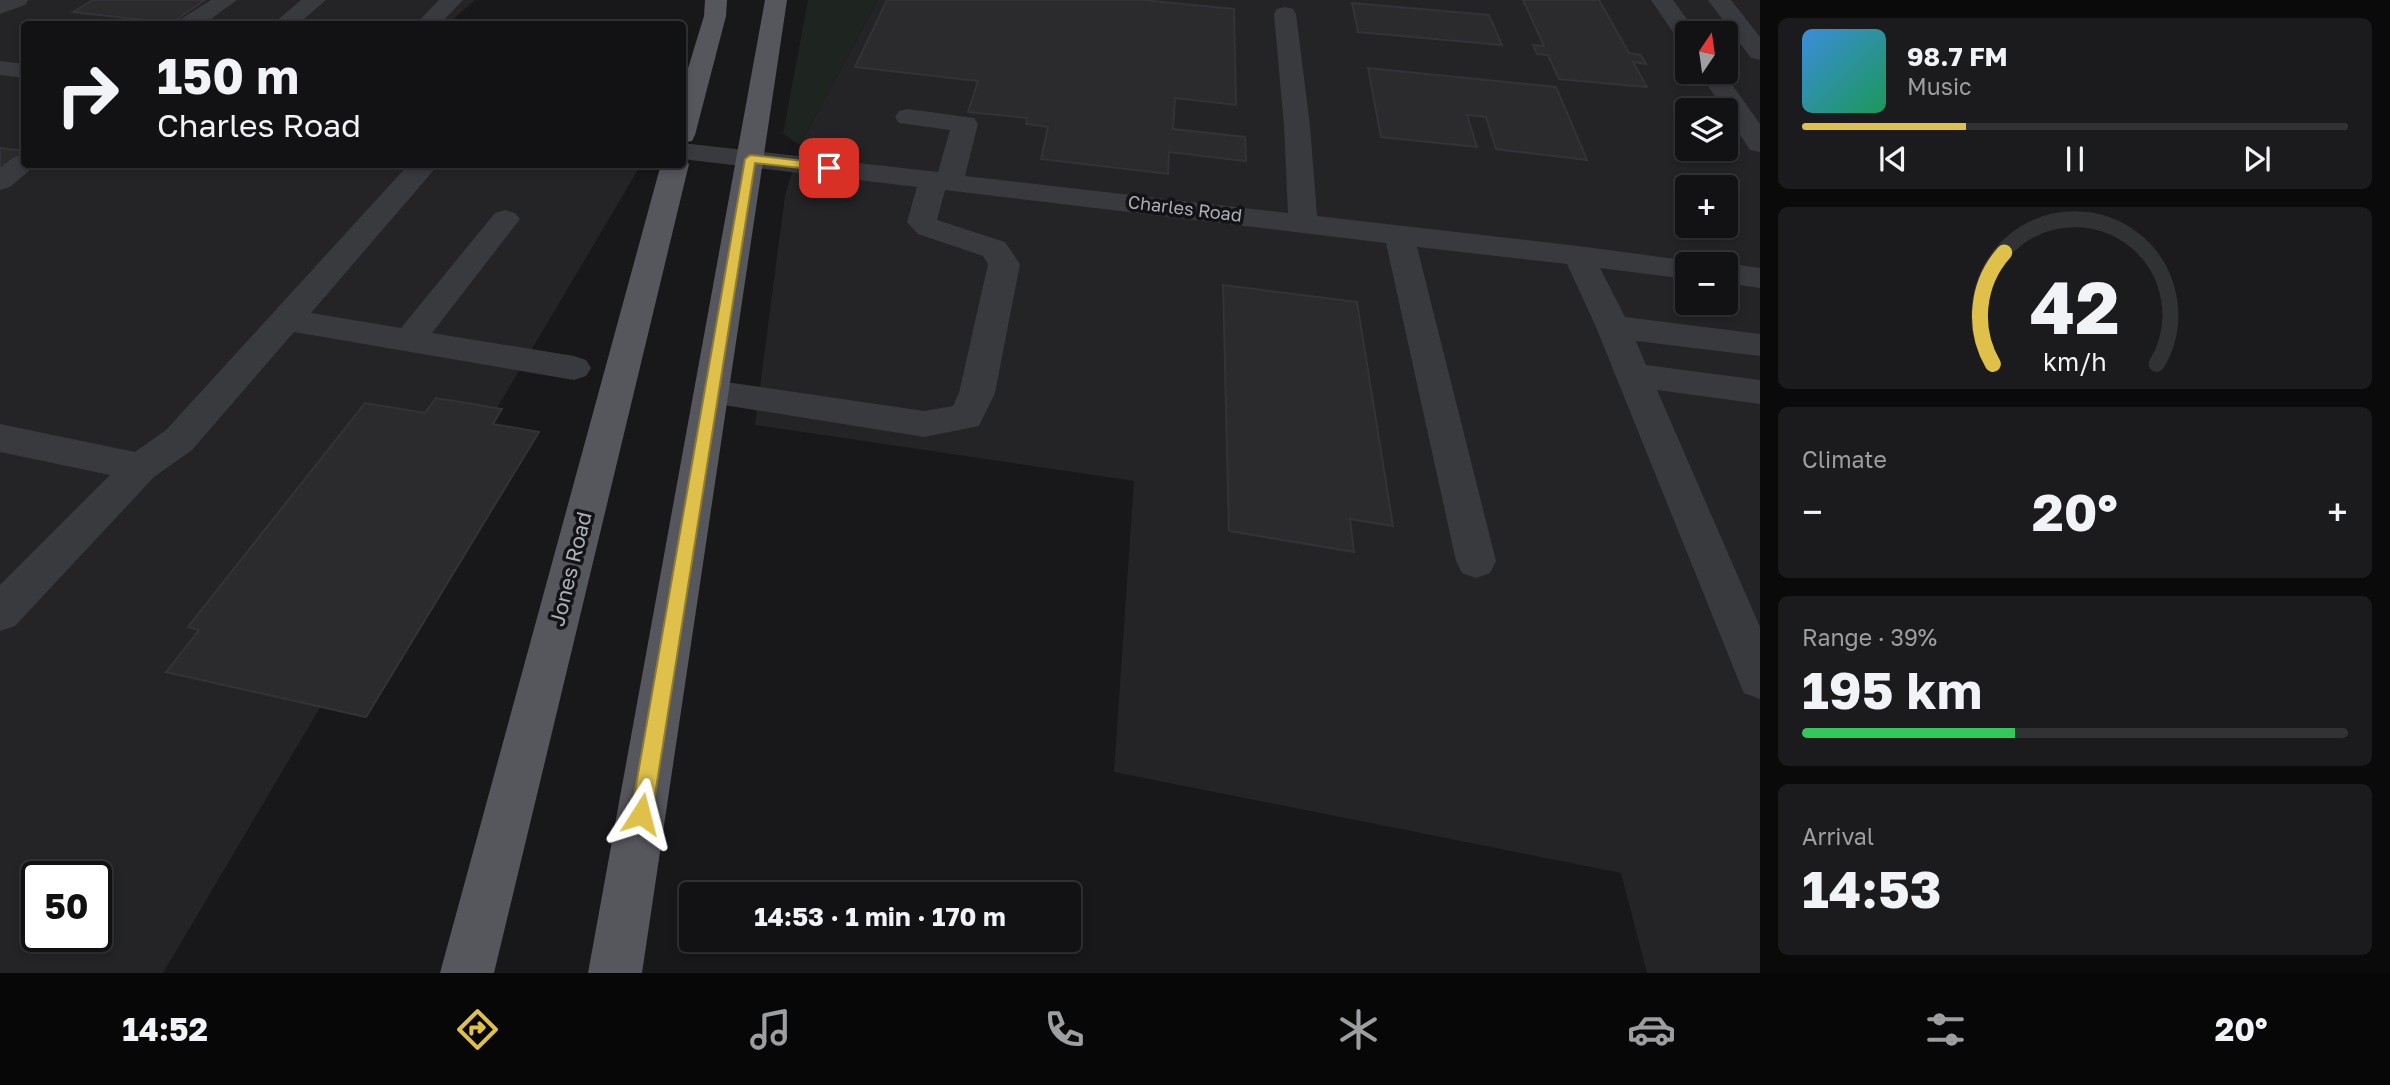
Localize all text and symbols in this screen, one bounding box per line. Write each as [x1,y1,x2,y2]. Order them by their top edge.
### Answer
north arrow [1675,21,1738,84]
map controls [1675,21,1738,315]
text: 98.7 FM [1907,41,2008,72]
text: 150 m [157,46,299,105]
icon: right [42,49,133,140]
text: Music [1907,72,1972,100]
button: layers [1675,98,1738,161]
text: Charles Road [157,106,361,144]
pin [799,138,859,198]
icon: previous [1874,140,1912,178]
icon: pause [2056,140,2094,178]
icon: next [2238,140,2276,178]
icon: arrive [810,149,848,187]
button: + [1675,175,1738,238]
street label: Charles Road [1127,190,1243,226]
button: − [1675,252,1738,315]
text: 42 [2030,263,2120,350]
text: km/h [2043,346,2107,377]
text: Climate [1802,445,1887,473]
text: 20° [2032,480,2118,542]
text: − [1802,489,1823,534]
text: + [2327,489,2348,534]
street label: Jones Road [543,509,597,629]
text: Range · 39% [1802,623,1937,651]
text: 195 km [1802,658,1982,720]
position arrow [604,777,678,851]
text: Arrival [1802,822,1874,850]
text: 14:53 [1802,857,1941,919]
speed limit sign: 50 [21,861,112,952]
text: 14:53 · 1 min · 170 m [754,901,1006,932]
icon: directions [453,1005,502,1054]
icon: music [746,1005,795,1054]
icon: phone [1040,1005,1089,1054]
icon: climate [1334,1005,1383,1054]
icon: car [1627,1005,1676,1054]
icon: filters [1921,1005,1970,1054]
text: 14:52 [122,1010,208,1048]
text: 20° [2215,1010,2268,1048]

